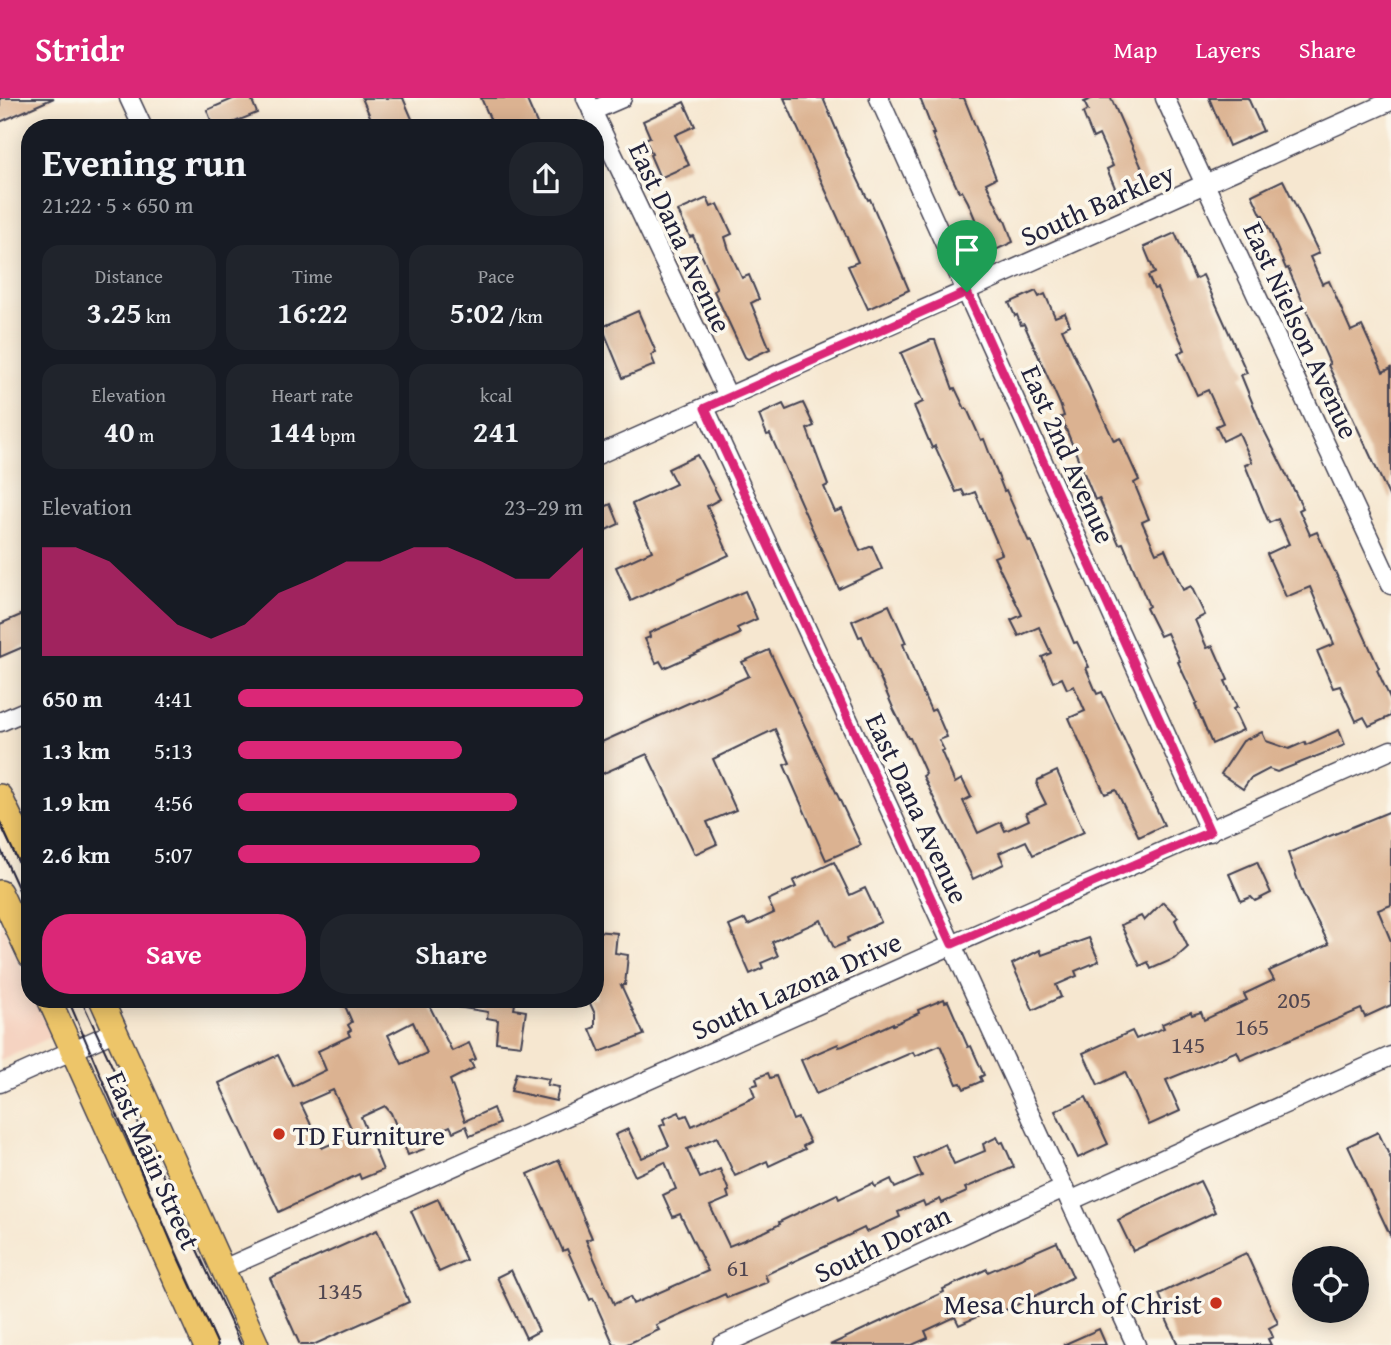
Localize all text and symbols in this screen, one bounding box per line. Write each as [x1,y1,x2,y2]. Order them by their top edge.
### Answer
text: Stridr [35,25,124,73]
text: Map [1114,32,1157,67]
text: Layers [1195,32,1261,67]
text: Share [1299,32,1356,67]
text: Evening run [42,134,246,190]
street label: East Dana Avenue [619,135,743,339]
button: share [509,142,583,216]
street label: South Barkley [1013,152,1181,256]
text: 21:22 · 5 × 650 m [42,188,194,221]
street label: East Nielson Avenue [1234,215,1370,445]
pin [937,220,997,292]
icon: arrive [948,231,986,269]
text: Distance [95,262,163,290]
text: Time [292,262,333,290]
text: Pace [478,262,514,290]
text: 3.25 [87,290,142,334]
text: 16:22 [277,290,348,334]
text: 5:02 [449,290,505,334]
text: km [142,302,171,330]
text: /km [505,302,543,330]
street label: East 2nd Avenue [1011,358,1127,550]
text: Elevation [92,381,166,409]
text: Heart rate [272,381,353,409]
text: kcal [480,381,512,409]
text: 40 [103,409,135,453]
text: 144 [269,409,316,453]
text: 241 [473,409,519,453]
text: m [135,421,154,449]
text: bpm [316,421,356,449]
text: Elevation [42,490,132,523]
text: 23–29 m [504,490,583,523]
text: 650 m [42,682,103,715]
text: 4:41 [154,682,193,715]
street label: East Dana Avenue [856,706,980,910]
text: 1.3 km [42,734,110,767]
text: 5:13 [154,734,193,767]
text: 1.9 km [42,786,110,819]
text: 4:56 [154,786,193,819]
text: 2.6 km [42,838,110,871]
text: 5:07 [154,838,193,871]
button: Save [42,914,306,994]
button: Share [320,914,583,994]
street label: South Lazona Drive [684,920,908,1050]
house number: 205 [1277,982,1311,1017]
house number: 165 [1235,1009,1269,1044]
house number: 145 [1171,1027,1205,1062]
street label: East Main Street [96,1064,212,1256]
place label: TD Furniture [293,1114,445,1155]
marker: TD Furniture [271,1126,287,1142]
street label: South Doran [807,1193,957,1293]
map controls [1292,1246,1369,1323]
button: locate [1292,1246,1369,1323]
house number: 61 [726,1250,750,1285]
house number: 1345 [317,1273,363,1308]
place label: Mesa Church of Christ [944,1283,1202,1324]
marker: Mesa Church of Christ [1208,1295,1224,1311]

